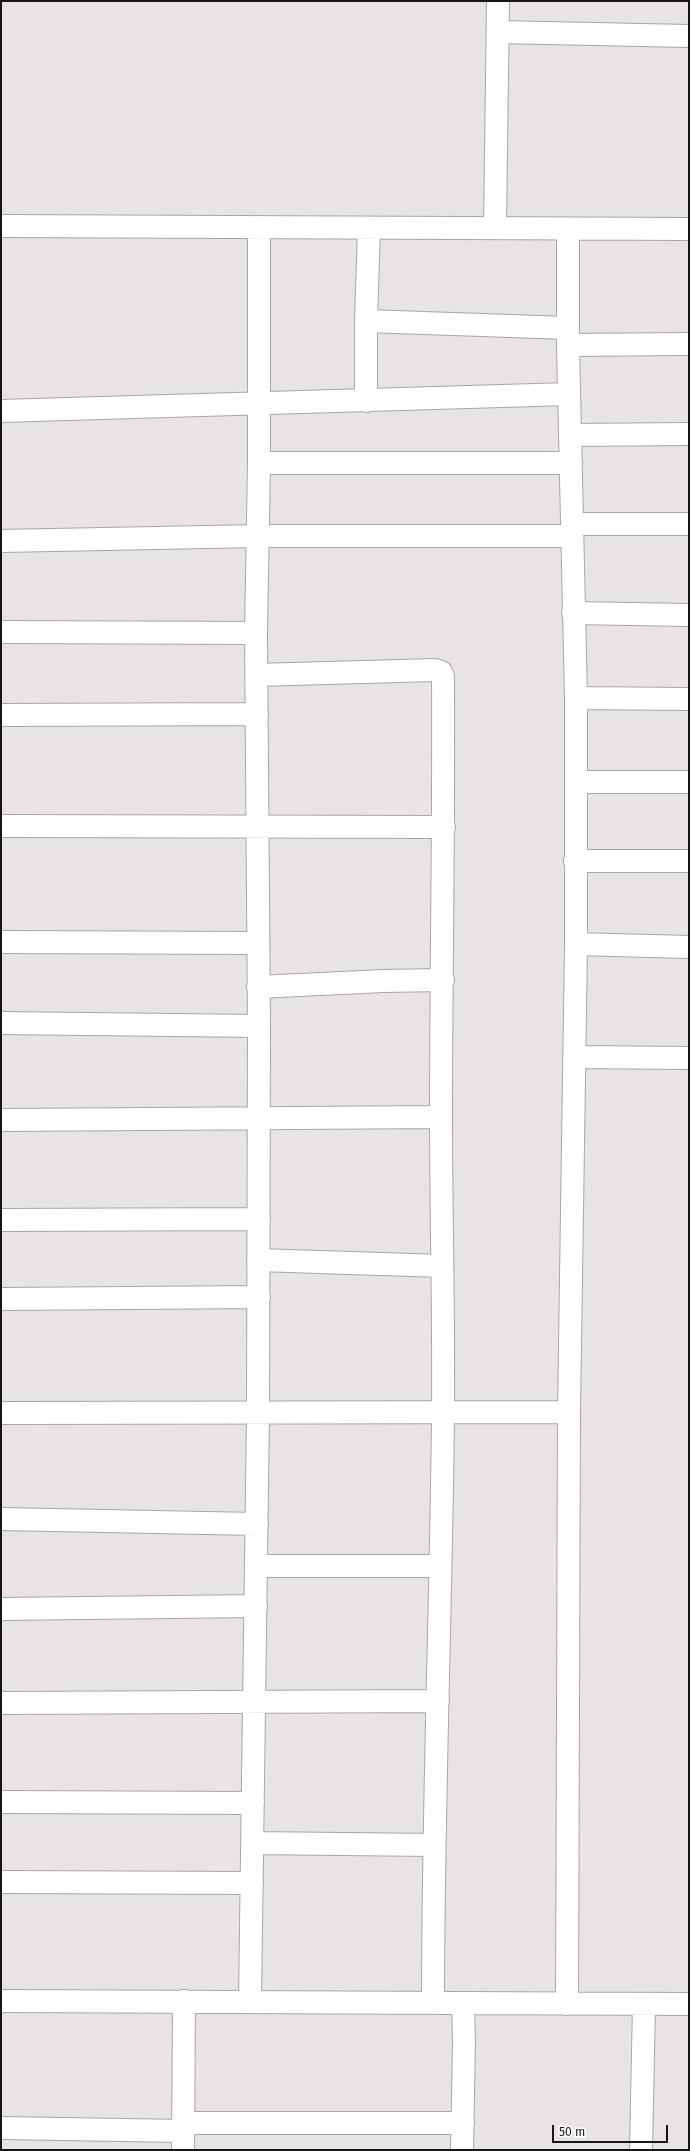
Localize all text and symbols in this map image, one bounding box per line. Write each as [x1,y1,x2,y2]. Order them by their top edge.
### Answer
scale bar [554,2117,670,2143]
text: 50 m [559,2125,585,2139]

